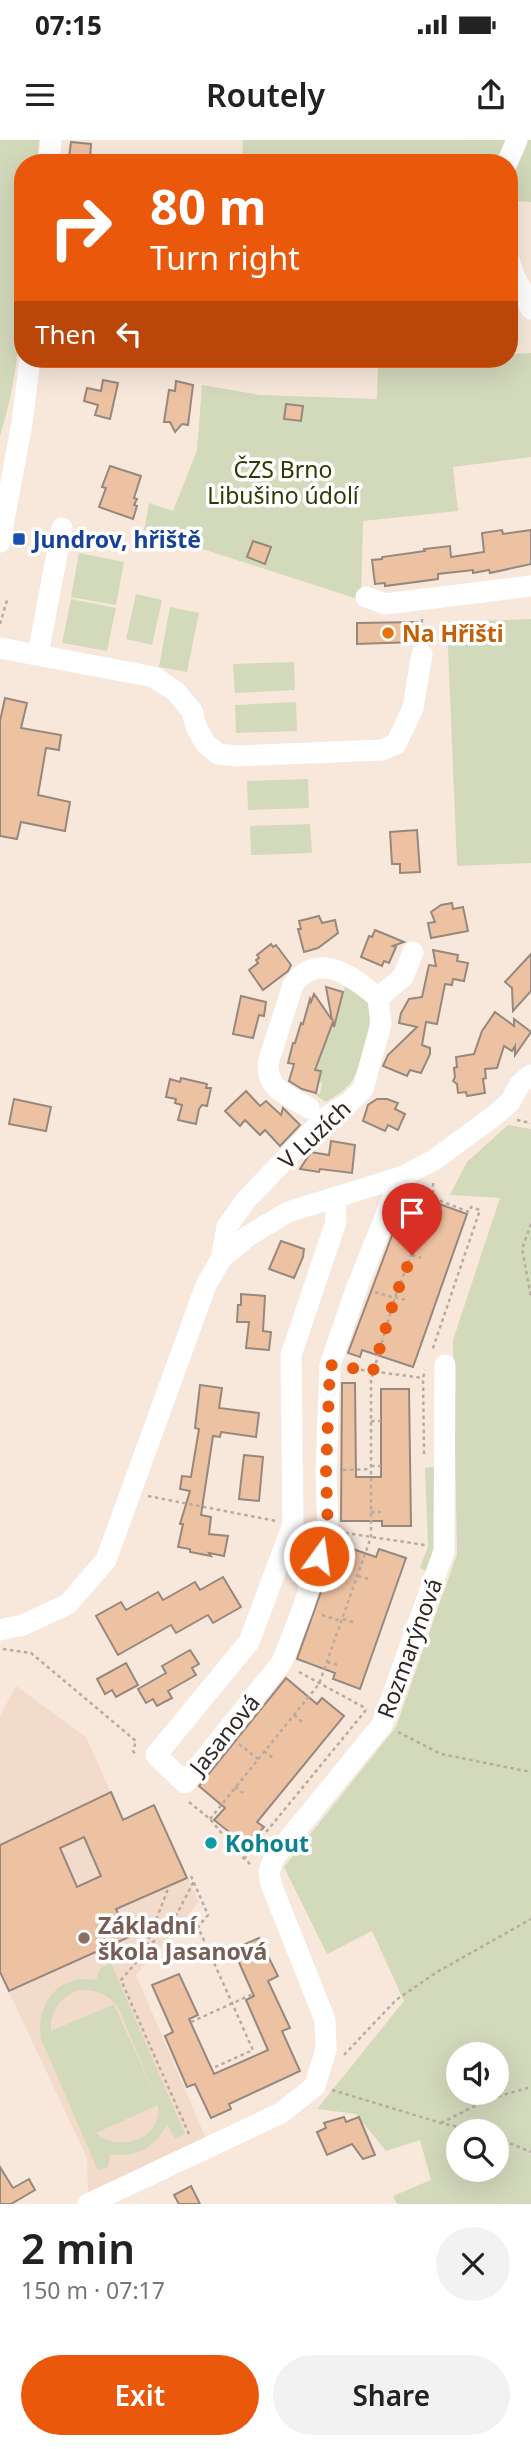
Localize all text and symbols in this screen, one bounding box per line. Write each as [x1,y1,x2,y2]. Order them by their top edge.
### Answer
text: 07:15 [35,7,102,43]
text: Routely [206,73,325,116]
icon: menu [21,76,59,114]
icon: share [472,76,510,114]
text: 80 m [150,173,267,239]
icon: right [35,182,126,273]
text: Turn right [150,236,300,279]
icon: left [110,315,148,353]
text: Then [35,316,96,352]
park label: ČZS Brno Libušino údolí [207,453,360,511]
place label: Jundrov, hřiště [31,523,201,555]
marker: Jundrov, hřiště [11,531,27,547]
place label: Na Hřišti [402,617,504,649]
marker: Na Hřišti [380,625,396,641]
street label: V Luzích [271,1092,357,1176]
pin [382,1183,442,1255]
icon: arrive [393,1194,431,1232]
position arrow [282,1519,356,1593]
street label: Rozmarýnová [369,1574,449,1722]
street label: Jasanová [180,1687,266,1783]
place label: Kohout [225,1827,309,1859]
marker: Kohout [203,1835,219,1851]
place label: Základní škola Jasanová [98,1909,267,1967]
marker: Základní škola Jasanová [76,1930,92,1946]
map controls [446,2042,509,2182]
button: sound [446,2042,509,2105]
button: search [446,2119,509,2182]
text: 2 min [21,2219,135,2276]
button: close [436,2227,510,2301]
text: 150 m · 07:17 [21,2274,165,2306]
button: Exit [21,2355,259,2435]
button: Share [273,2355,510,2435]

